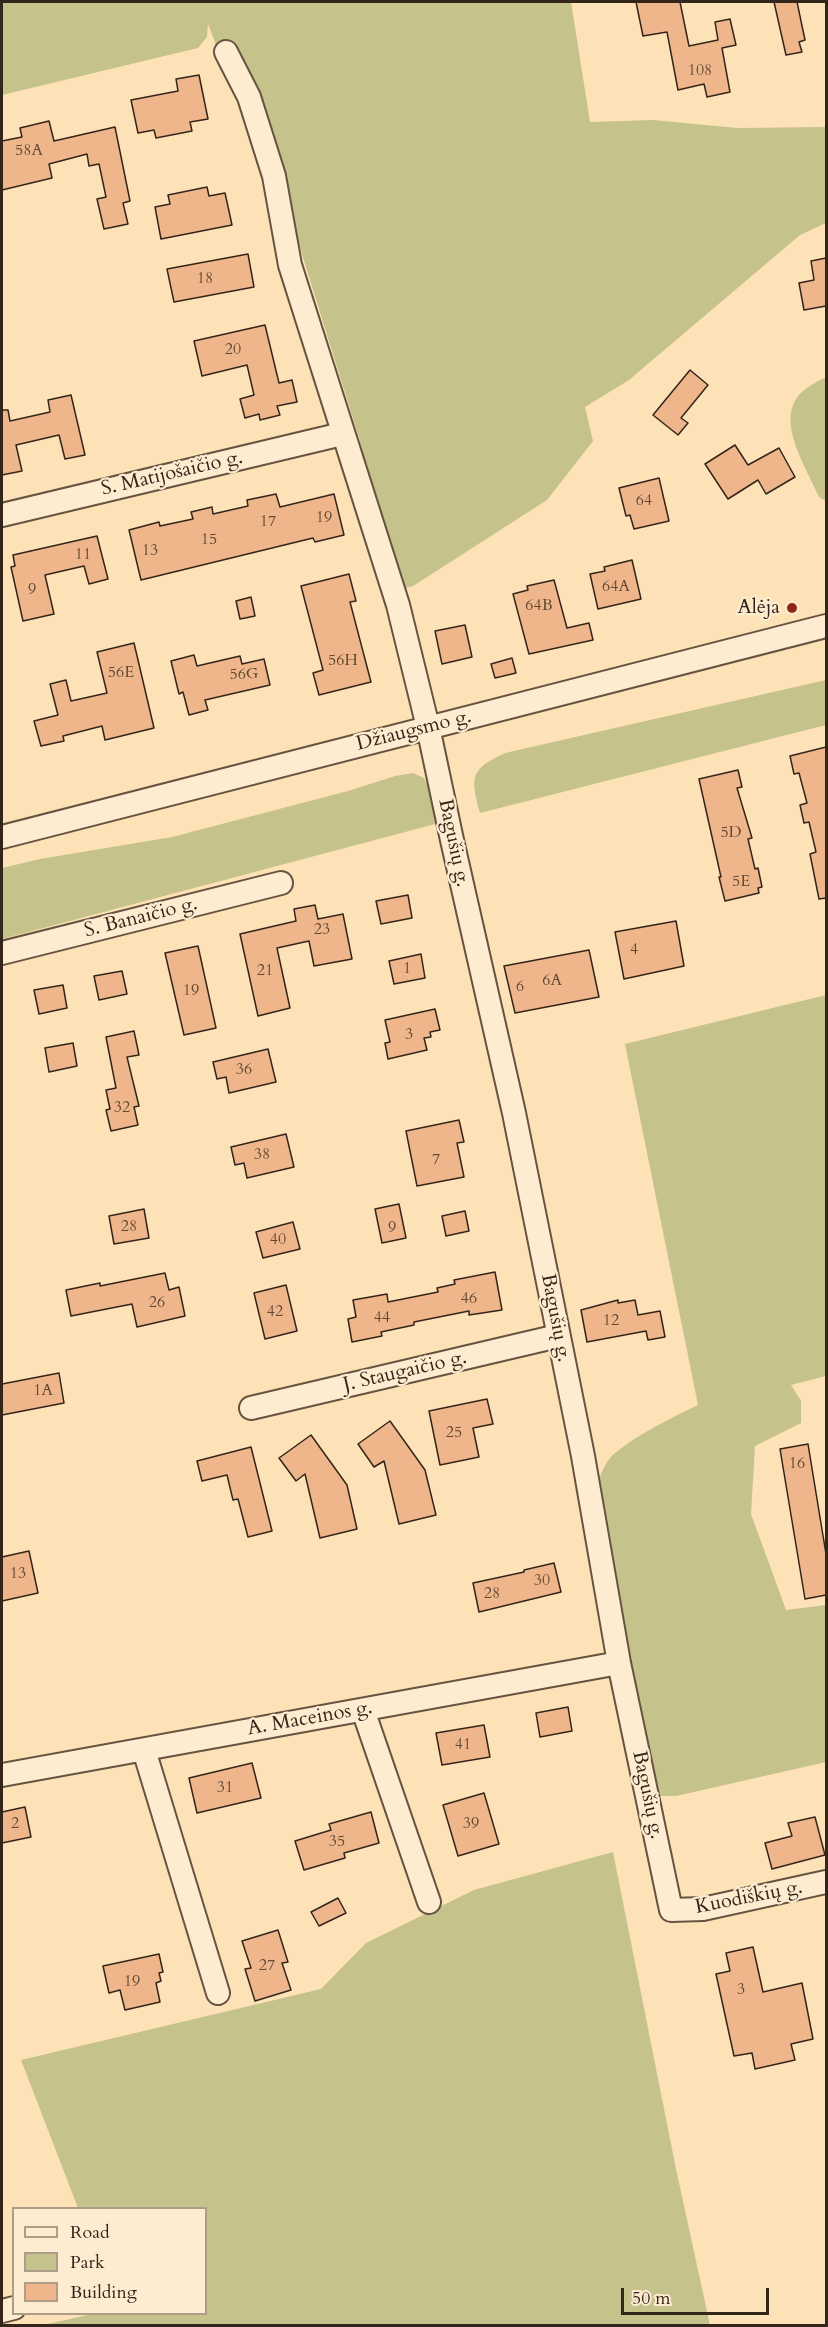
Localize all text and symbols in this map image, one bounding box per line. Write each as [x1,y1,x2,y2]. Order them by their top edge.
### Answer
house number: 108 [688,61,712,81]
house number: 58A [15,141,43,161]
house number: 18 [197,269,213,289]
house number: 20 [225,340,241,360]
street label: S. Matijošaičio g. [99,446,245,502]
house number: 64 [636,491,652,511]
house number: 19 [316,508,332,528]
house number: 17 [260,512,276,532]
house number: 15 [201,530,217,550]
house number: 13 [142,541,158,561]
house number: 11 [75,545,91,565]
house number: 64A [602,577,630,597]
house number: 9 [28,580,36,600]
house number: 64B [525,596,553,616]
place label: Alėja [737,596,780,620]
marker: Alėja [785,601,799,615]
house number: 56H [328,651,358,671]
house number: 56E [108,663,134,683]
house number: 56G [229,665,259,685]
street label: Džiaugsmo g. [354,705,474,757]
street label: Bagušių g. [432,797,474,889]
house number: 5D [720,823,742,843]
house number: 5E [732,872,750,892]
street label: S. Banaičio g. [82,892,200,944]
house number: 23 [314,920,330,940]
house number: 4 [630,940,638,960]
house number: 1 [403,959,411,979]
house number: 21 [257,961,273,981]
house number: 6A [542,971,562,991]
house number: 6 [516,977,524,997]
house number: 19 [183,981,199,1001]
house number: 3 [405,1025,413,1045]
house number: 36 [236,1060,252,1080]
house number: 32 [114,1098,130,1118]
house number: 38 [254,1145,270,1165]
house number: 7 [432,1150,440,1170]
house number: 28 [121,1217,137,1237]
house number: 9 [388,1218,396,1238]
house number: 40 [270,1230,286,1250]
street label: Bagušių g. [535,1272,575,1364]
house number: 46 [461,1289,477,1309]
house number: 26 [149,1293,165,1313]
house number: 42 [267,1302,283,1322]
house number: 44 [374,1308,390,1328]
house number: 12 [603,1311,619,1331]
street label: J. Staugaičio g. [341,1346,469,1398]
house number: 1A [33,1381,53,1401]
house number: 25 [446,1423,462,1443]
house number: 16 [789,1454,805,1474]
house number: 13 [10,1564,26,1584]
house number: 30 [534,1571,550,1591]
house number: 28 [484,1584,500,1604]
street label: A. Maceinos g. [246,1696,374,1742]
house number: 41 [455,1735,471,1755]
street label: Bagušių g. [626,1749,668,1841]
house number: 31 [217,1778,233,1798]
house number: 2 [11,1814,19,1834]
house number: 39 [463,1814,479,1834]
house number: 35 [329,1832,345,1852]
street label: Kuodiškių g. [693,1876,805,1920]
house number: 27 [259,1956,275,1976]
house number: 19 [124,1972,140,1992]
house number: 3 [737,1980,745,2000]
legend [12,2207,207,2315]
text: Road [70,2220,110,2245]
text: Park [70,2250,105,2275]
scale bar [624,2276,772,2314]
text: Building [70,2280,137,2305]
text: 50 m [632,2286,671,2311]

